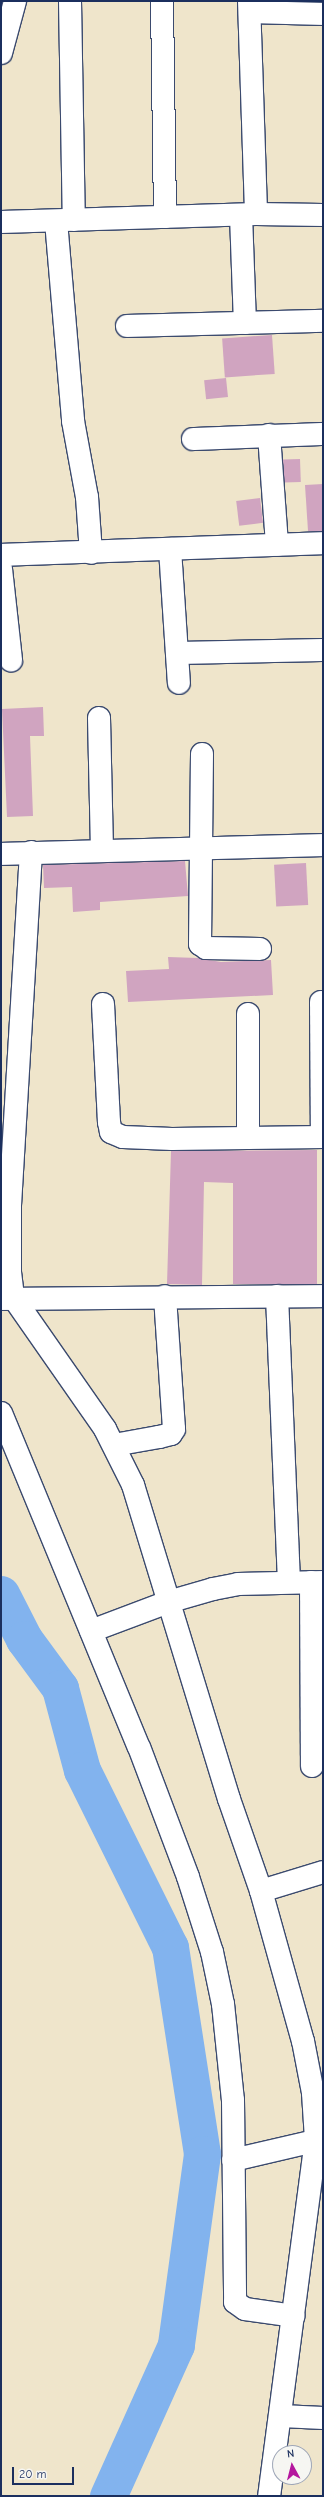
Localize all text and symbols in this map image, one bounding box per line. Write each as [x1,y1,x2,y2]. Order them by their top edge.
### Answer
north arrow [272,2445,312,2485]
text: N [286,2447,295,2460]
scale bar [14,2459,76,2485]
text: 20 m [19,2467,47,2481]

